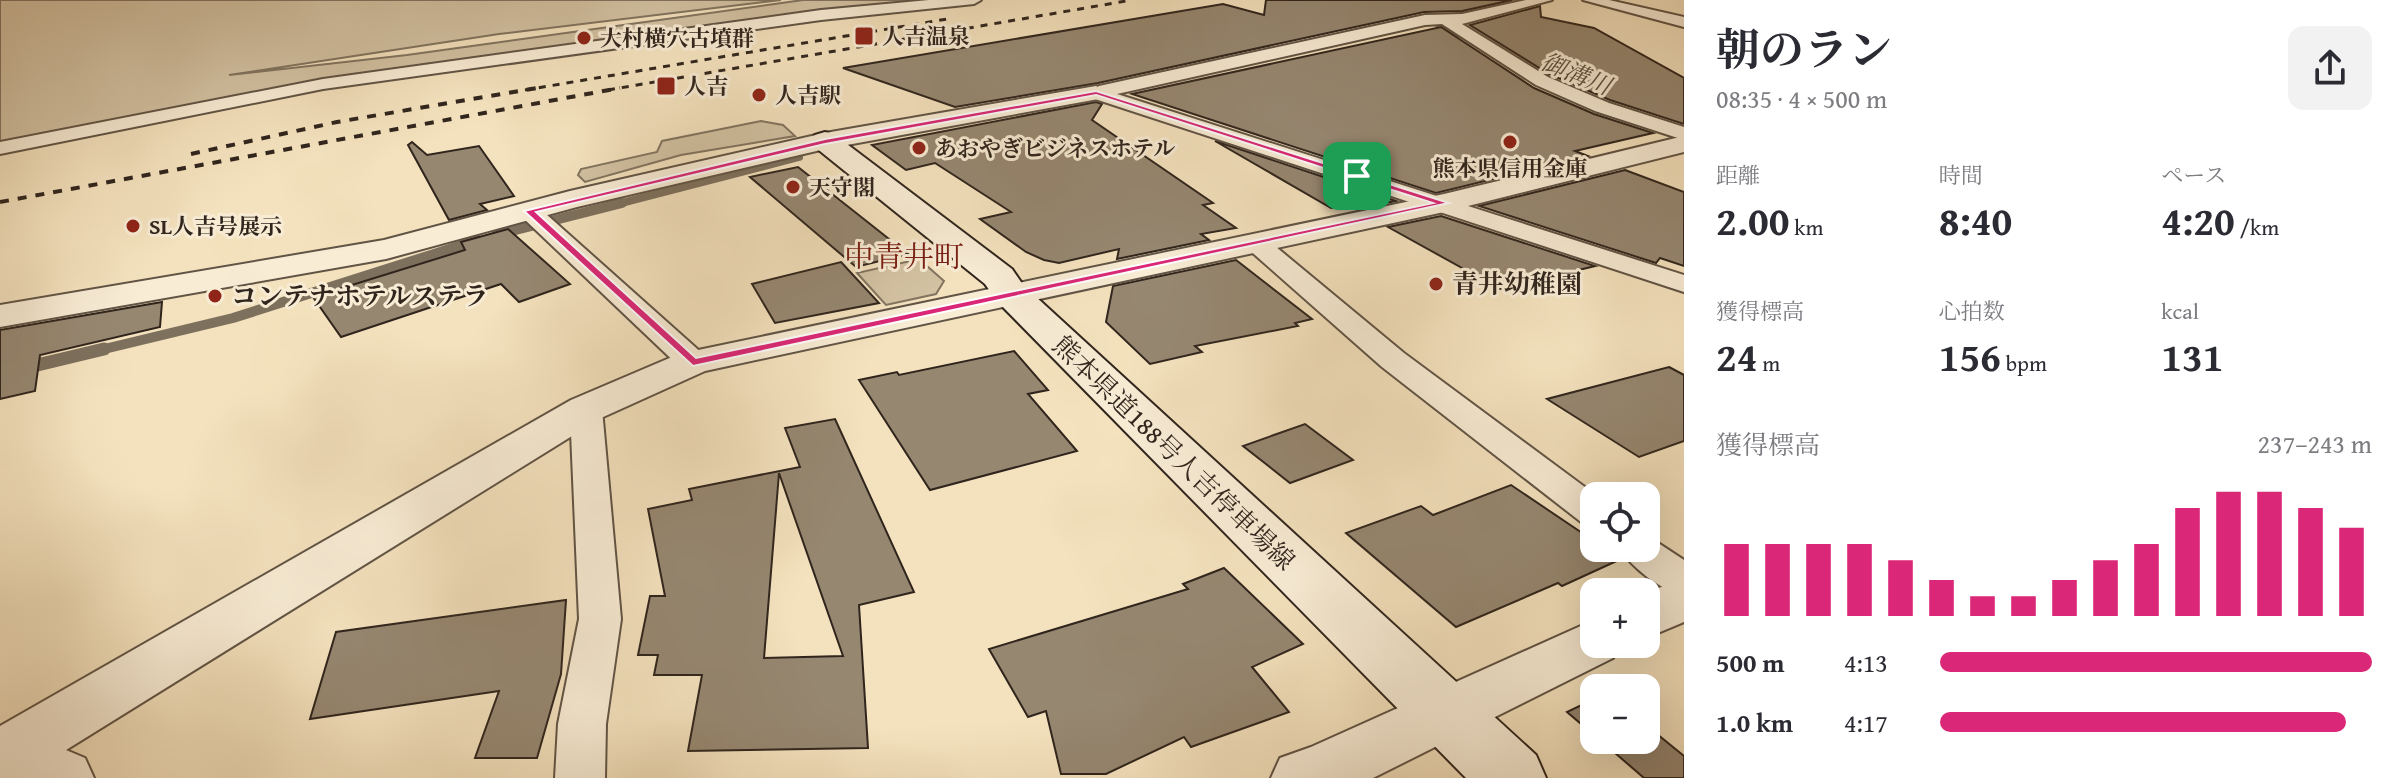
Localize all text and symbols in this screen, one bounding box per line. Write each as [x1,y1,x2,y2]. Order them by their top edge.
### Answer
text: 朝のラン [1716,17,1892,81]
place label: 人吉温泉 [882,20,970,52]
place label: 大村横穴古墳群 [600,22,754,54]
marker: 人吉温泉 [853,25,875,47]
button: share [2288,26,2372,110]
marker: 大村横穴古墳群 [575,29,593,47]
water label: 御溝川 [1536,44,1619,104]
place label: 人吉 [684,70,728,102]
marker: 人吉 [655,75,677,97]
place label: 人吉駅 [775,79,841,111]
text: 08:35 · 4 × 500 m [1716,79,1887,118]
marker: 人吉駅 [750,86,768,104]
place label: あおやぎビジネスホテル [935,132,1175,164]
marker: 熊本県信用金庫 [1501,133,1519,151]
marker: あおやぎビジネスホテル [910,139,928,157]
pin [1323,142,1391,210]
place label: 熊本県信用金庫 [1433,152,1587,184]
icon: arrive [1335,154,1379,198]
text: 距離 [1716,159,1760,191]
text: 時間 [1939,159,1983,191]
text: ペース [2161,159,2226,191]
place label: 天守閣 [809,171,875,203]
marker: 天守閣 [784,178,802,196]
text: 2.00 [1716,191,1789,250]
text: 8:40 [1939,191,2012,250]
text: 4:20 [2161,191,2235,250]
place label: SL人吉号展示 [149,210,282,242]
text: km [1789,211,1823,243]
text: /km [2235,211,2279,243]
marker: SL人吉号展示 [124,217,142,235]
district label: 中青井町 [844,234,964,278]
place label: 青井幼稚園 [1452,264,1582,303]
marker: 青井幼稚園 [1427,275,1445,293]
place label: コンテナホテルステラ [231,276,488,315]
marker: コンテナホテルステラ [206,287,224,305]
text: 獲得標高 [1716,295,1804,327]
text: 心拍数 [1939,295,2005,327]
text: kcal [2161,295,2199,327]
street label: 熊本県道188号人吉停車場線 [1044,326,1304,579]
text: 24 [1716,327,1757,386]
text: 156 [1939,327,2001,386]
text: 131 [2161,327,2224,386]
text: m [1757,347,1780,379]
text: bpm [2001,347,2047,379]
text: 237–243 m [2258,424,2372,463]
text: 獲得標高 [1716,425,1820,464]
map controls [1580,482,1660,754]
button: locate [1580,482,1660,562]
button: + [1580,578,1660,658]
text: 500 m [1716,643,1784,682]
text: 4:13 [1844,643,1888,682]
button: − [1580,674,1660,754]
text: 1.0 km [1716,703,1793,742]
text: 4:17 [1844,703,1888,742]

